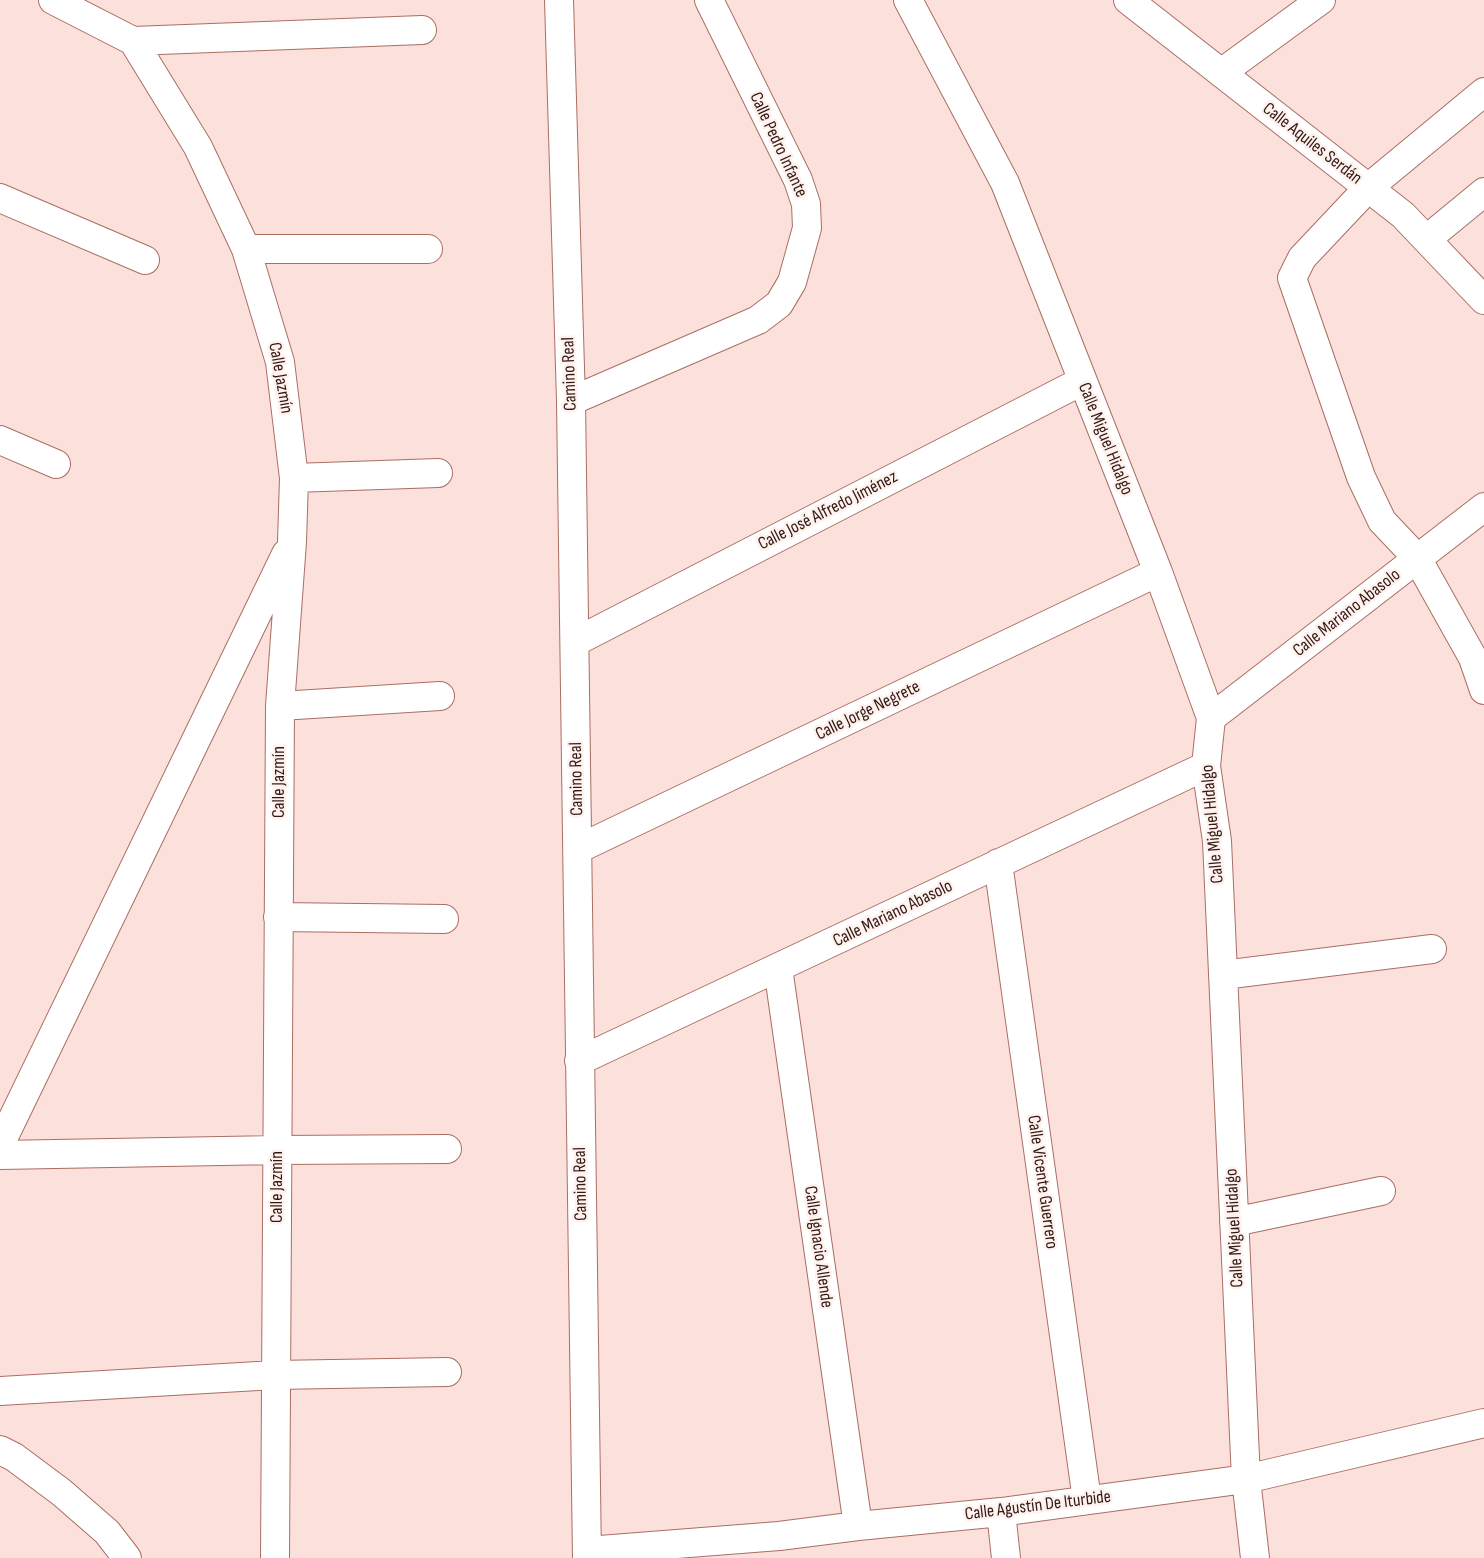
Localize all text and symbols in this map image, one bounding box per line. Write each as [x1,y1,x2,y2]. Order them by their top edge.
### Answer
street label: Calle Pedro Infante [744,89,812,201]
street label: Calle Aquiles Serdán [1258,98,1366,190]
street label: Camino Real [558,337,582,411]
street label: Calle Jazmín [263,341,297,415]
street label: Calle Miguel Hidalgo [1073,380,1137,498]
street label: Calle José Alfredo Jiménez [755,467,901,555]
street label: Calle Mariano Abasolo [1289,564,1405,662]
street label: Calle Jorge Negrete [812,676,924,746]
street label: Camino Real [566,742,588,816]
street label: Calle Jazmín [268,746,290,818]
street label: Calle Miguel Hidalgo [1197,764,1229,884]
street label: Calle Mariano Abasolo [830,876,956,952]
street label: Calle Vicente Guerrero [1022,1114,1062,1250]
street label: Camino Real [570,1147,592,1221]
street label: Calle Jazmín [266,1151,288,1223]
street label: Calle Miguel Hidalgo [1221,1168,1249,1288]
street label: Calle Ignacio Allende [799,1185,837,1309]
street label: Calle Agustín De Iturbide [964,1486,1112,1526]

